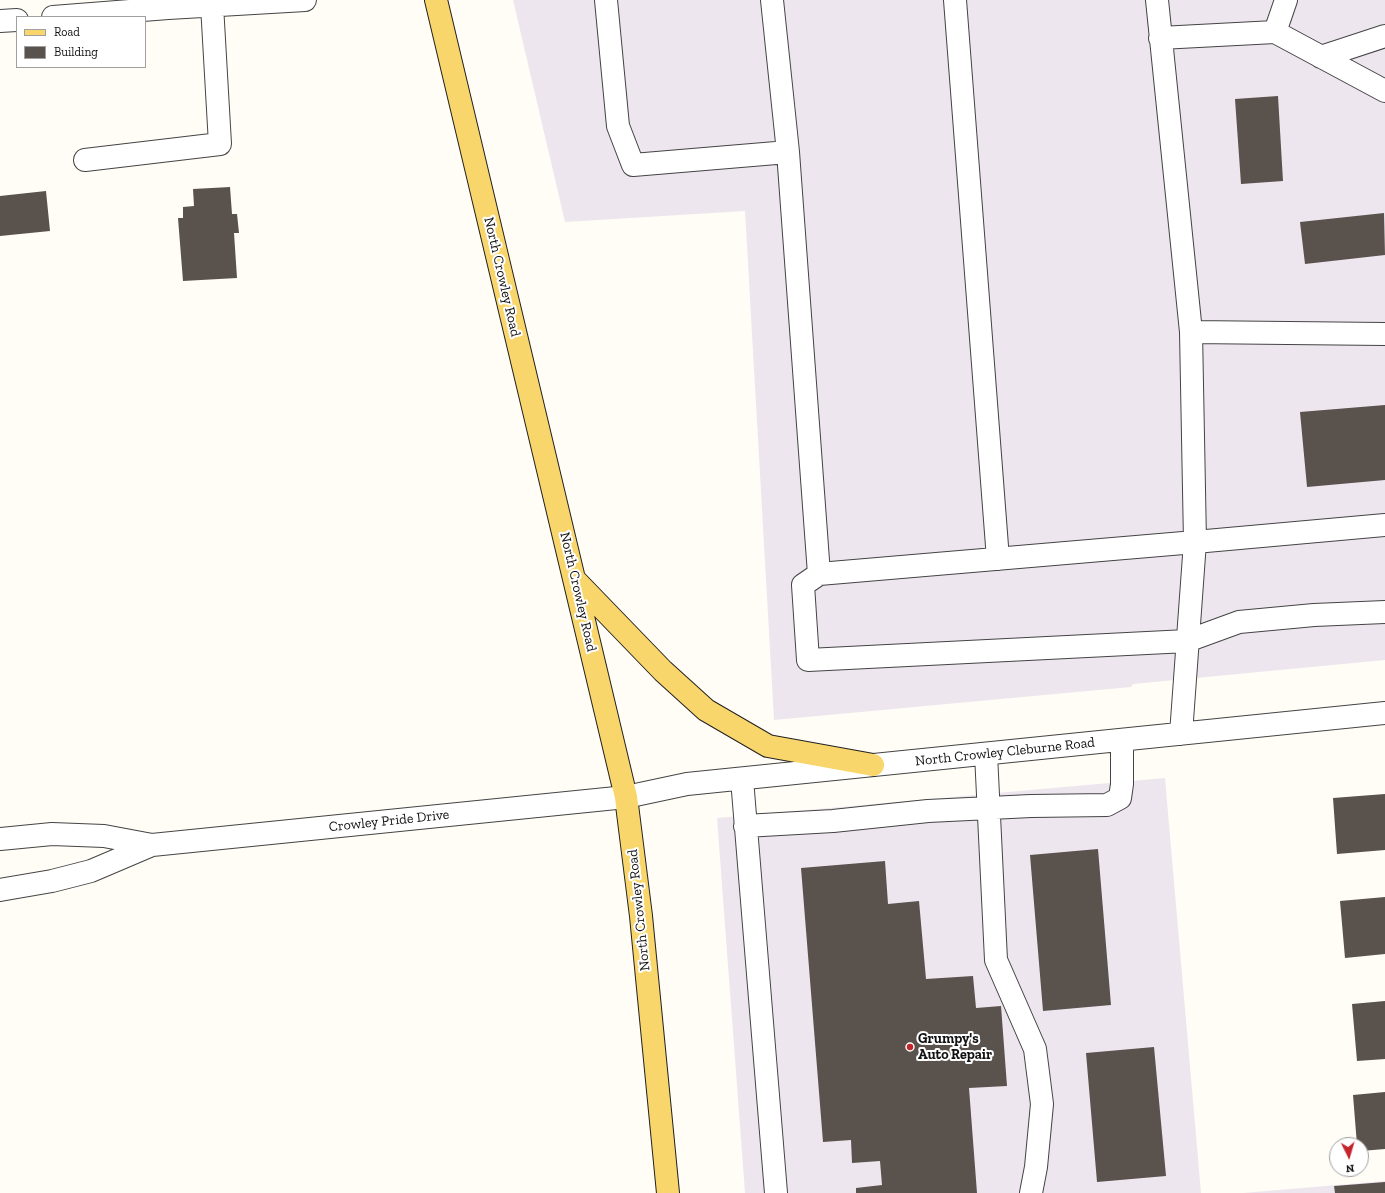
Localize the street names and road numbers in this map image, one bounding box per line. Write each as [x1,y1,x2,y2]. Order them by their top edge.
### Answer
street label: North Crowley Road [480,216,524,338]
street label: North Crowley Road [556,531,600,653]
street label: North Crowley Cleburne Road [914,734,1096,770]
street label: Crowley Pride Drive [328,806,450,836]
street label: North Crowley Road [624,848,654,972]

